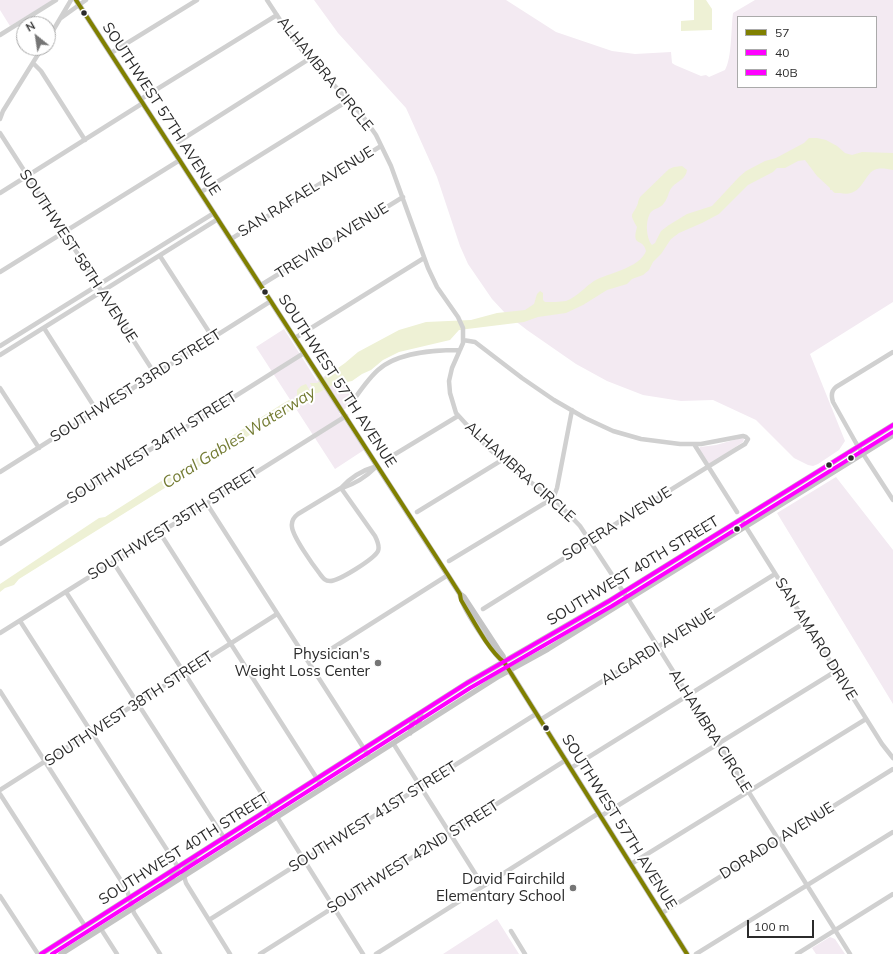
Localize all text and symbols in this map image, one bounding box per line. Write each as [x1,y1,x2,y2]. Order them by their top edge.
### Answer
unlabelled marker [79,8,89,18]
street label: ALHAMBRA CIRCLE [273,13,377,135]
north arrow [16,16,56,56]
legend [737,16,877,88]
text: N [23,18,38,35]
street label: SOUTHWEST 57TH AVENUE [98,19,224,199]
text: 57 [775,25,789,40]
text: 40 [775,45,789,60]
text: 40B [775,65,798,80]
street label: SAN RAFAEL AVENUE [235,143,377,241]
street label: SOUTHWEST 58TH AVENUE [15,166,141,346]
street label: TREVINO AVENUE [272,199,392,283]
unlabelled marker [260,287,270,297]
street label: SOUTHWEST 57TH AVENUE [274,291,400,471]
street label: SOUTHWEST 33RD STREET [47,326,225,446]
water label: Coral Gables Waterway [159,383,319,493]
street label: SOUTHWEST 34TH STREET [64,388,240,508]
street label: ALHAMBRA CIRCLE [461,418,579,526]
unlabelled marker [846,453,856,463]
unlabelled marker [824,460,834,470]
street label: SOUTHWEST 35TH STREET [85,464,261,584]
street label: SOPERA AVENUE [559,483,675,565]
street label: SOUTHWEST 40TH STREET [544,512,722,630]
unlabelled marker [732,524,742,534]
street label: SAN AMARO DRIVE [771,574,861,704]
street label: ALGARDI AVENUE [598,605,718,689]
place label: Physician's Weight Loss Center [235,645,370,680]
street label: SOUTHWEST 38TH STREET [41,648,217,770]
marker: Physician's Weight Loss Center [373,658,383,668]
street label: ALHAMBRA CIRCLE [665,666,755,796]
unlabelled marker [541,723,551,733]
street label: SOUTHWEST 57TH AVENUE [558,731,680,913]
street label: SOUTHWEST 41ST STREET [286,758,460,876]
street label: SOUTHWEST 40TH STREET [96,789,272,909]
street label: SOUTHWEST 42ND STREET [324,797,502,917]
street label: DORADO AVENUE [717,799,837,883]
place label: David Fairchild Elementary School [436,870,565,905]
marker: David Fairchild Elementary School [568,883,578,893]
scale bar [749,912,816,938]
text: 100 m [754,919,789,934]

